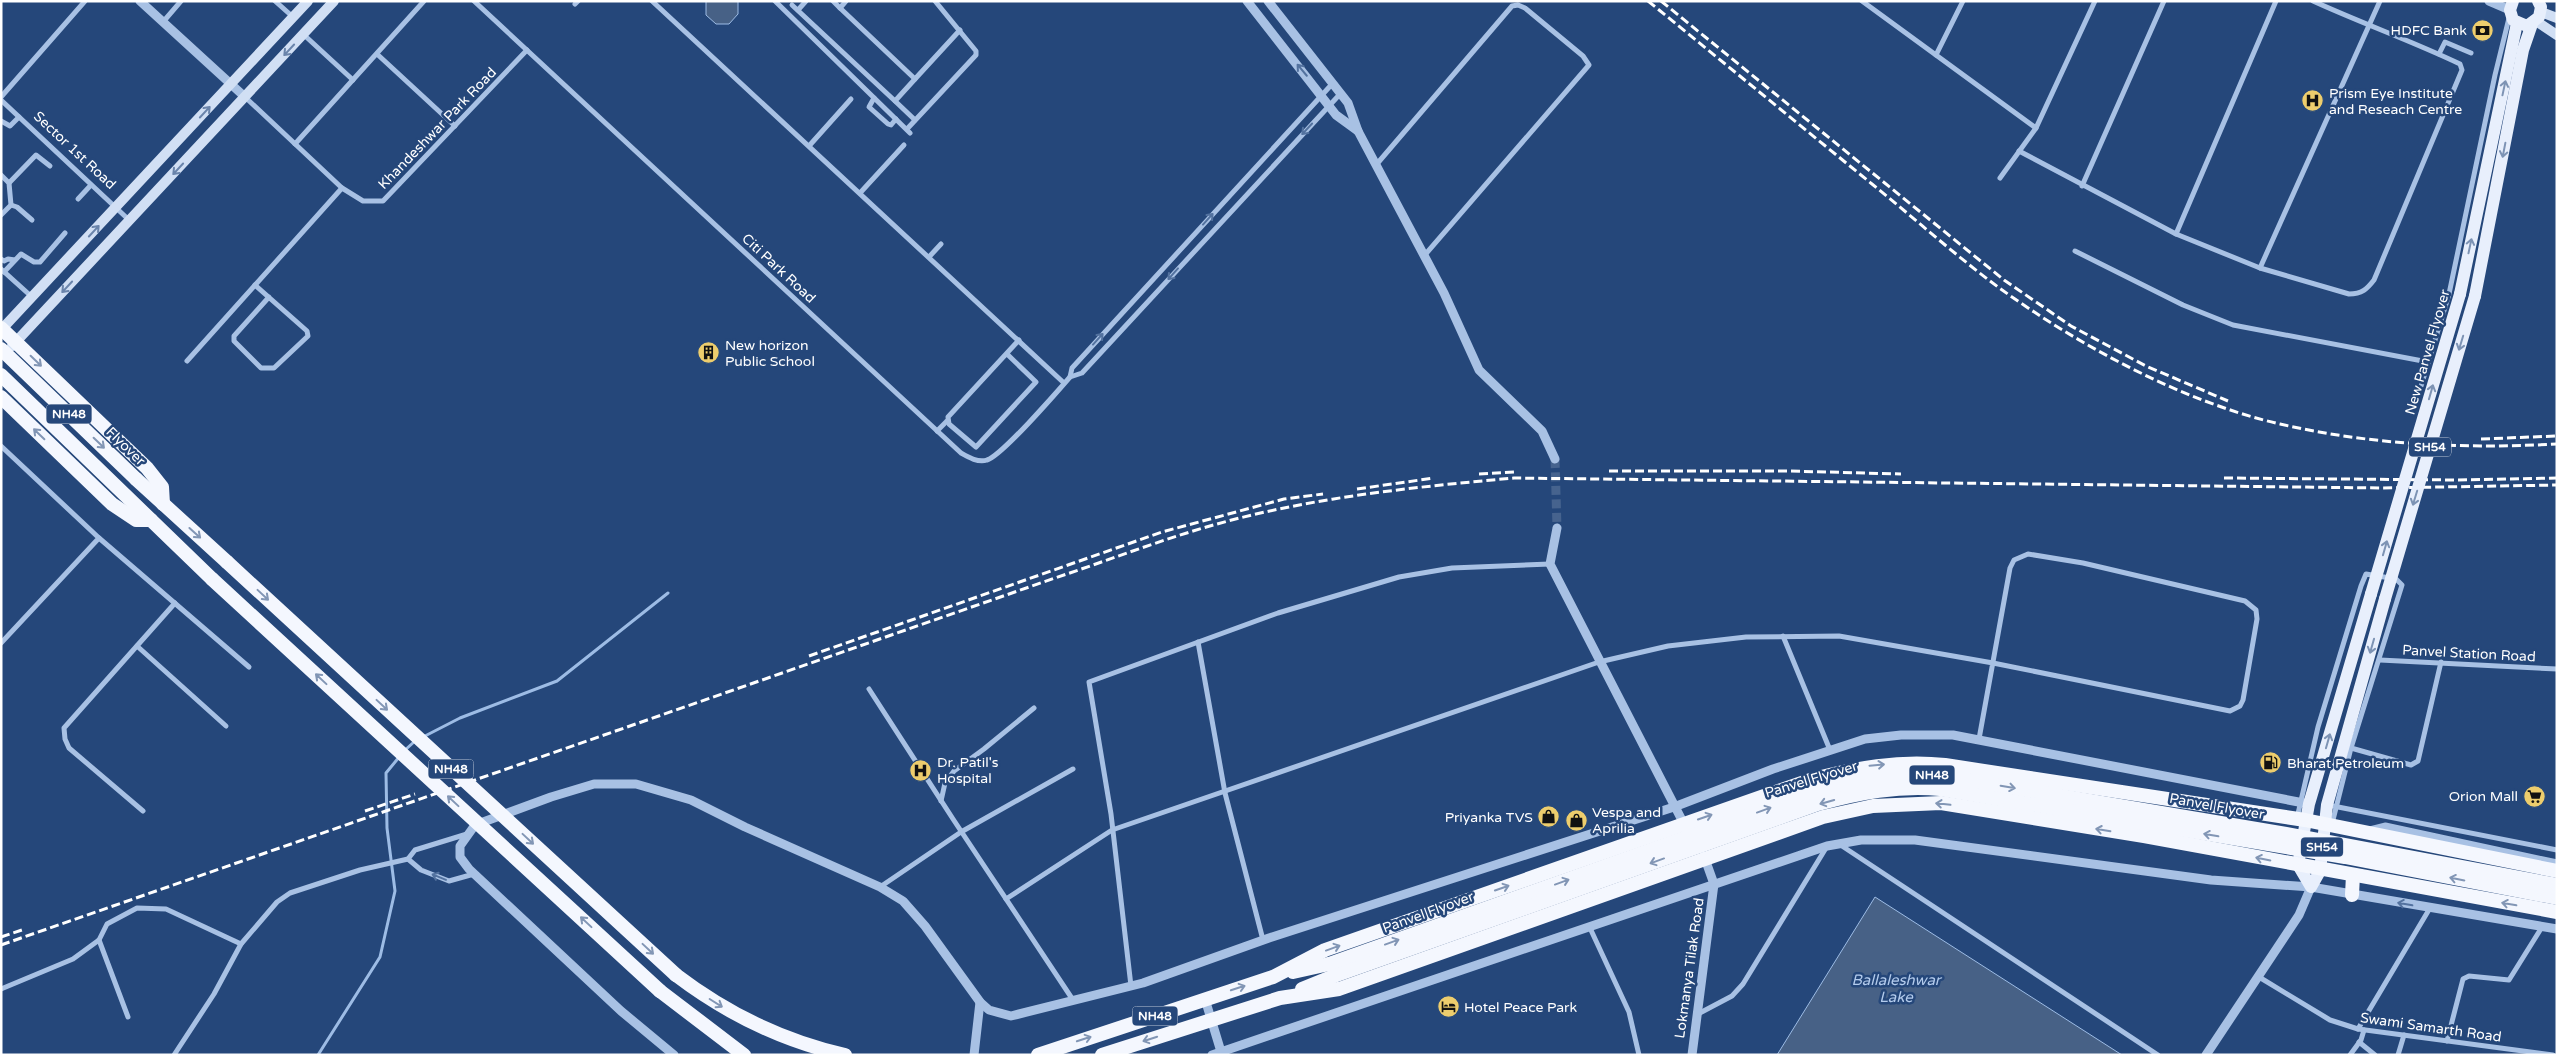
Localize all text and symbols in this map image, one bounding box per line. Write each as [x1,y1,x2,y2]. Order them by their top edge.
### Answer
bank icon: HDFC Bank [2471,18,2495,42]
place label: HDFC Bank [2391,22,2467,39]
one-way arrow [283,43,295,56]
street label: Khandeshwar Park Road [375,64,500,193]
one-way arrow [1296,64,1307,77]
one-way arrow [2500,80,2509,96]
place label: Prism Eye Institute and Reseach Centre [2329,85,2462,118]
hospital icon: Prism Eye Institute and Reseach Centre [2301,89,2325,113]
one-way arrow [199,105,211,118]
street label: Sector 1st Road [30,108,119,193]
one-way arrow [1301,122,1313,135]
one-way arrow [2498,141,2508,157]
one-way arrow [172,162,184,175]
one-way arrow [1202,212,1214,225]
one-way arrow [88,224,100,237]
street label: Citi Park Road [738,230,819,307]
one-way arrow [2466,239,2475,255]
one-way arrow [1167,267,1179,280]
one-way arrow [61,281,73,294]
street label: New Panvel Flyover [2401,287,2454,417]
one-way arrow [1092,332,1104,345]
one-way arrow [2455,334,2465,350]
place label: New horizon Public School [725,337,815,370]
building icon: New horizon Public School [697,341,721,365]
one-way arrow [30,355,42,367]
one-way arrow [2426,384,2436,400]
road number: NH48 [46,404,92,424]
street label: Flyover [102,423,149,470]
one-way arrow [33,428,46,440]
one-way arrow [93,437,106,449]
road number: SH54 [2409,438,2451,457]
one-way arrow [2409,490,2419,506]
one-way arrow [189,527,202,539]
one-way arrow [2380,540,2390,556]
one-way arrow [256,589,269,601]
one-way arrow [2366,637,2376,653]
street label: Panvel Station Road [2402,642,2536,665]
one-way arrow [314,673,327,685]
one-way arrow [376,699,389,711]
one-way arrow [2323,733,2333,749]
fuel station icon: Bharat Petroleum [2259,751,2283,775]
place label: Dr. Patil's Hospital [937,754,999,787]
place label: Bharat Petroleum [2287,755,2404,772]
street label: Panvel Flyover [1763,757,1860,802]
hospital icon: Dr. Patil's Hospital [909,758,933,782]
road number: NH48 [428,760,474,779]
one-way arrow [1869,761,1885,770]
road number: NH48 [1910,766,1954,784]
one-way arrow [2000,783,2016,793]
supermarket icon: Orion Mall [2522,784,2546,808]
place label: Orion Mall [2449,788,2518,805]
street label: Panvel Flyover [2168,790,2266,823]
one-way arrow [447,795,460,807]
one-way arrow [1819,797,1835,807]
one-way arrow [1935,799,1951,809]
place label: Vespa and Aprilia [1592,804,1661,837]
shop icon: Priyanka TVS [1537,805,1561,829]
one-way arrow [1756,805,1771,814]
shop icon: Vespa and Aprilia [1564,808,1588,832]
place label: Priyanka TVS [1445,809,1533,826]
one-way arrow [1697,812,1713,821]
one-way arrow [2095,824,2111,834]
one-way arrow [2204,829,2220,839]
one-way arrow [521,833,534,845]
road number: SH54 [2301,838,2343,856]
one-way arrow [2255,854,2271,863]
one-way arrow [1650,857,1665,866]
one-way arrow [432,872,447,881]
one-way arrow [2450,874,2466,883]
one-way arrow [1553,876,1569,886]
one-way arrow [1494,883,1510,892]
street label: Panvel Flyover [1380,888,1477,937]
street label: Lokmanya Tilak Road [1671,897,1708,1040]
one-way arrow [2501,898,2517,908]
one-way arrow [2397,899,2413,909]
one-way arrow [579,917,592,928]
one-way arrow [1384,937,1399,946]
one-way arrow [641,943,654,955]
one-way arrow [1324,943,1340,952]
water label: Ballaleshwar Lake [1851,971,1943,1006]
one-way arrow [1230,983,1246,993]
hotel icon: Hotel Peace Park [1436,995,1460,1019]
one-way arrow [708,999,722,1009]
place label: Hotel Peace Park [1464,999,1577,1016]
road number: NH48 [1132,1006,1178,1026]
street label: Swami Samarth Road [2359,1009,2503,1046]
one-way arrow [1076,1034,1092,1044]
one-way arrow [1143,1035,1159,1044]

